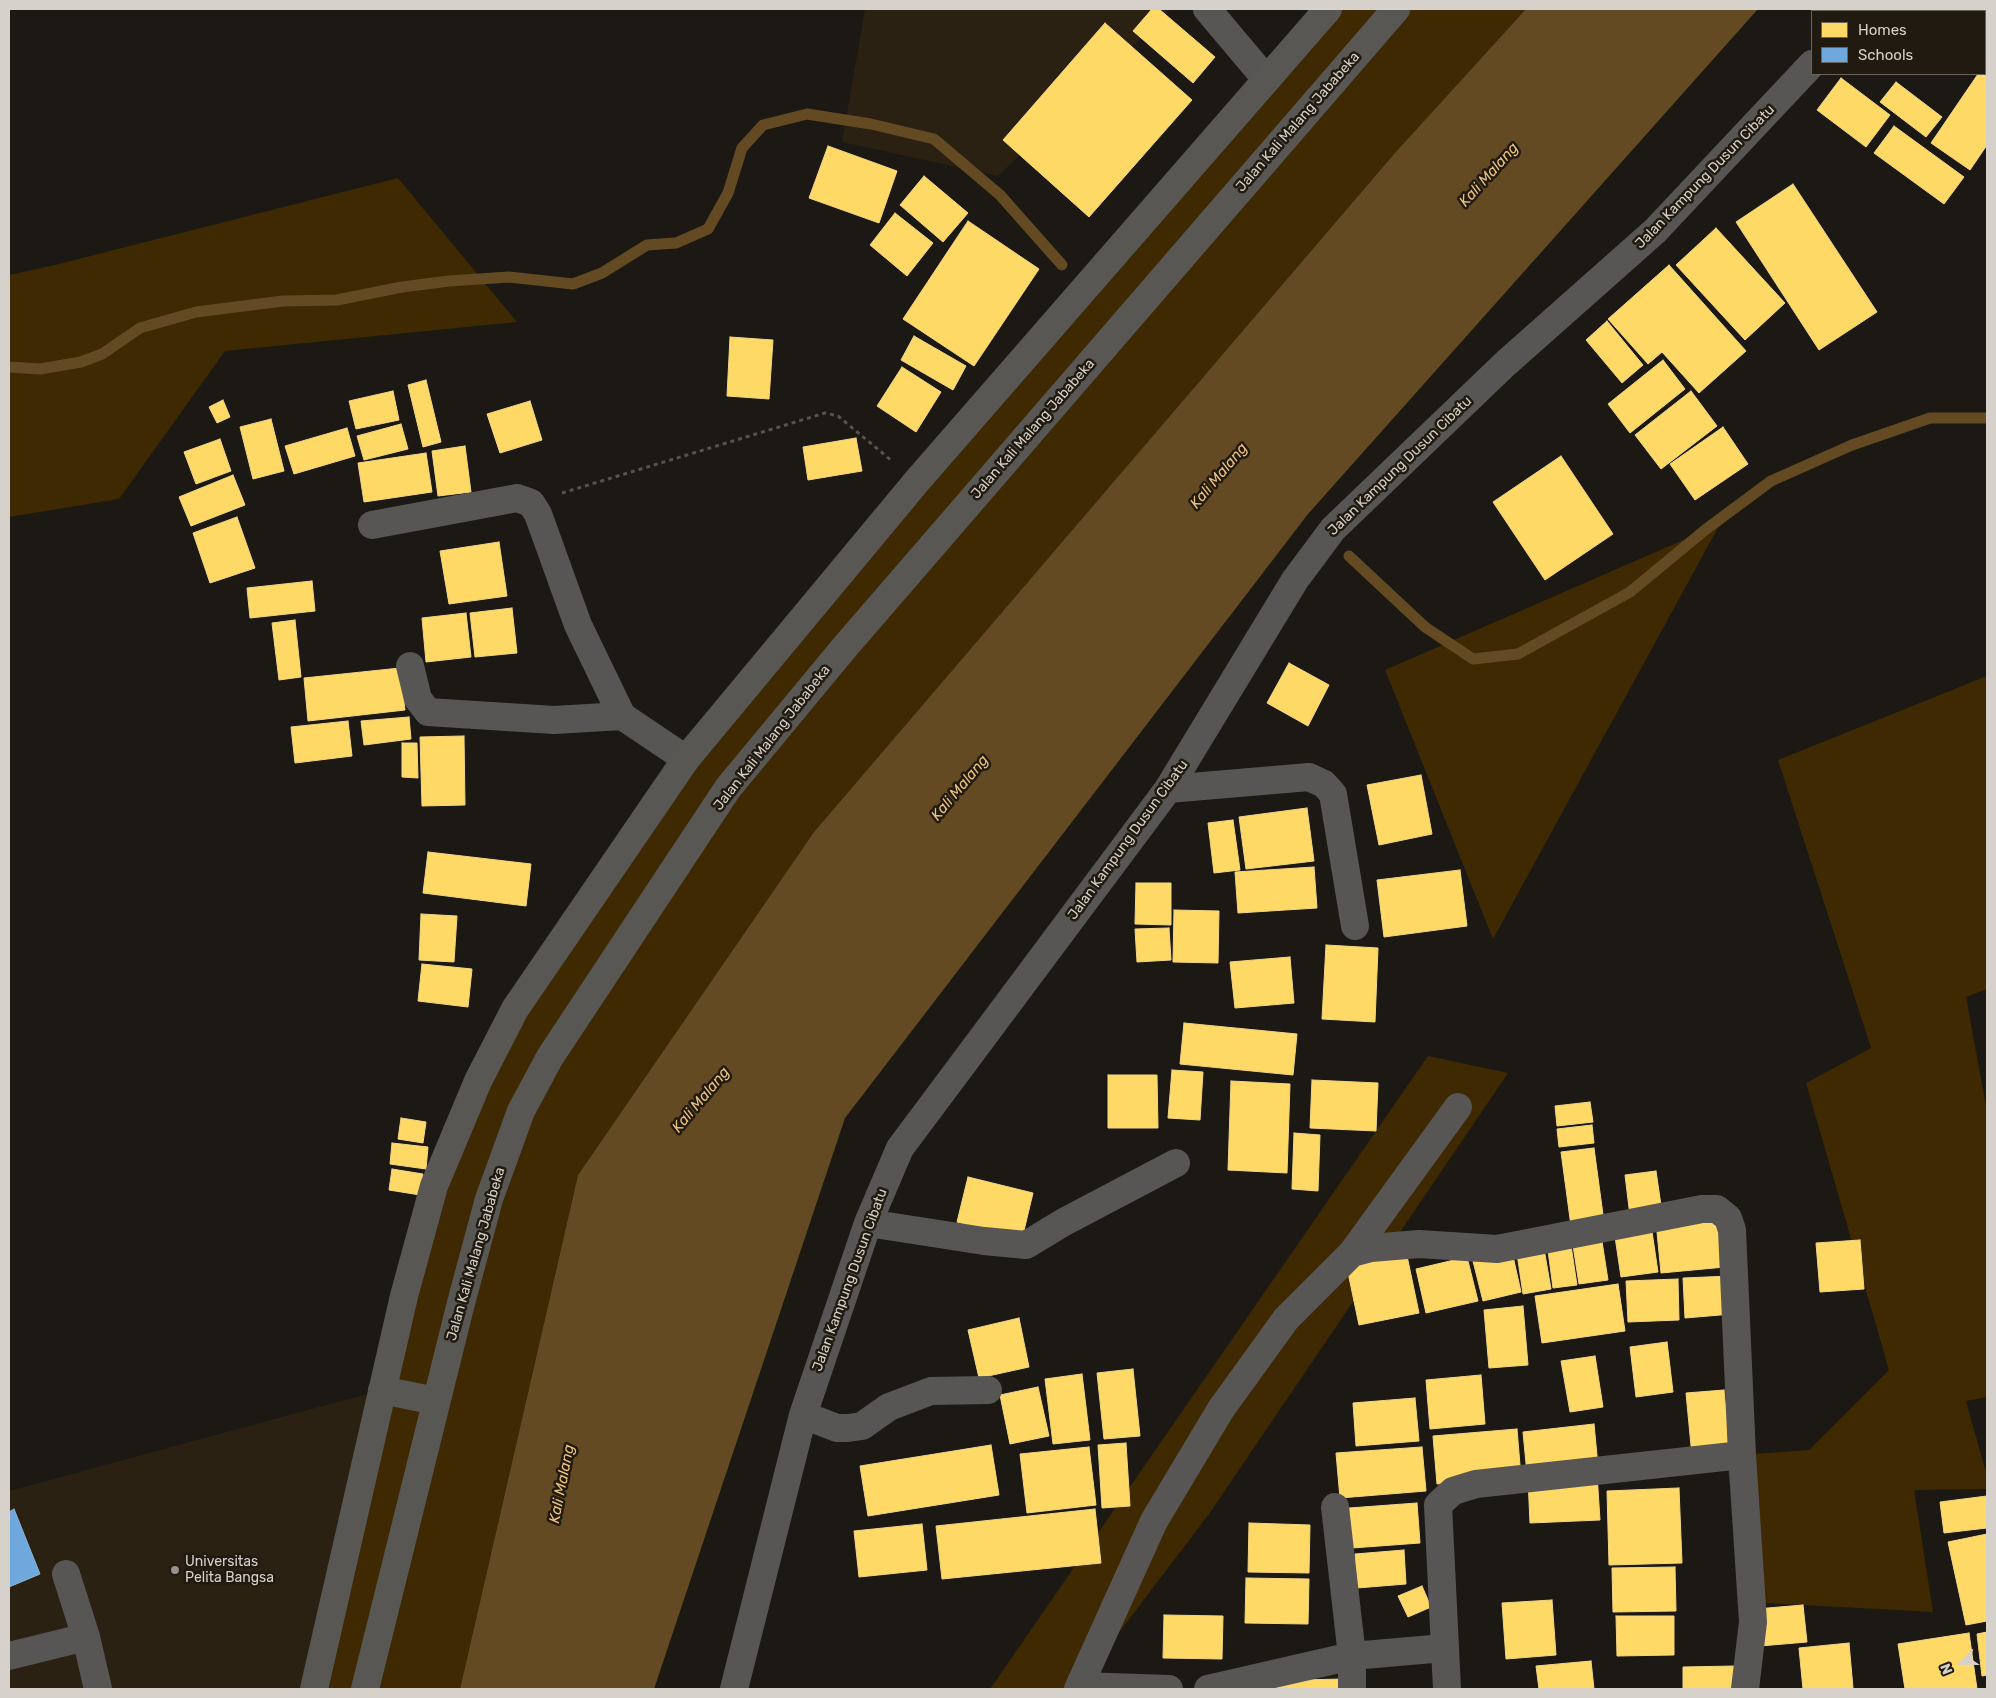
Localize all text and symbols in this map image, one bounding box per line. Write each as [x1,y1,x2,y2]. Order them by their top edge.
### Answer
legend [1811,10,1986,75]
text: Homes [1858,21,1907,39]
text: Schools [1858,46,1913,64]
street label: Jalan Kali Malang Jababeka [1233,49,1363,195]
street label: Jalan Kampung Dusun Cibatu [1632,102,1778,252]
water label: Kali Malang [1456,139,1522,211]
street label: Jalan Kali Malang Jababeka [968,356,1098,502]
street label: Jalan Kampung Dusun Cibatu [1325,393,1475,539]
water label: Kali Malang [1186,440,1252,512]
street label: Jalan Kali Malang Jababeka [710,662,834,814]
water label: Kali Malang [927,752,993,824]
street label: Jalan Kampung Dusun Cibatu [1064,757,1192,923]
water label: Kali Malang [668,1064,734,1136]
street label: Jalan Kali Malang Jababeka [443,1165,509,1343]
street label: Jalan Kampung Dusun Cibatu [809,1186,891,1374]
water label: Kali Malang [546,1443,578,1525]
place label: Universitas Pelita Bangsa [185,1554,274,1586]
marker: Universitas Pelita Bangsa [169,1564,181,1576]
north arrow [1936,1638,1986,1688]
text: N [1937,1661,1956,1677]

